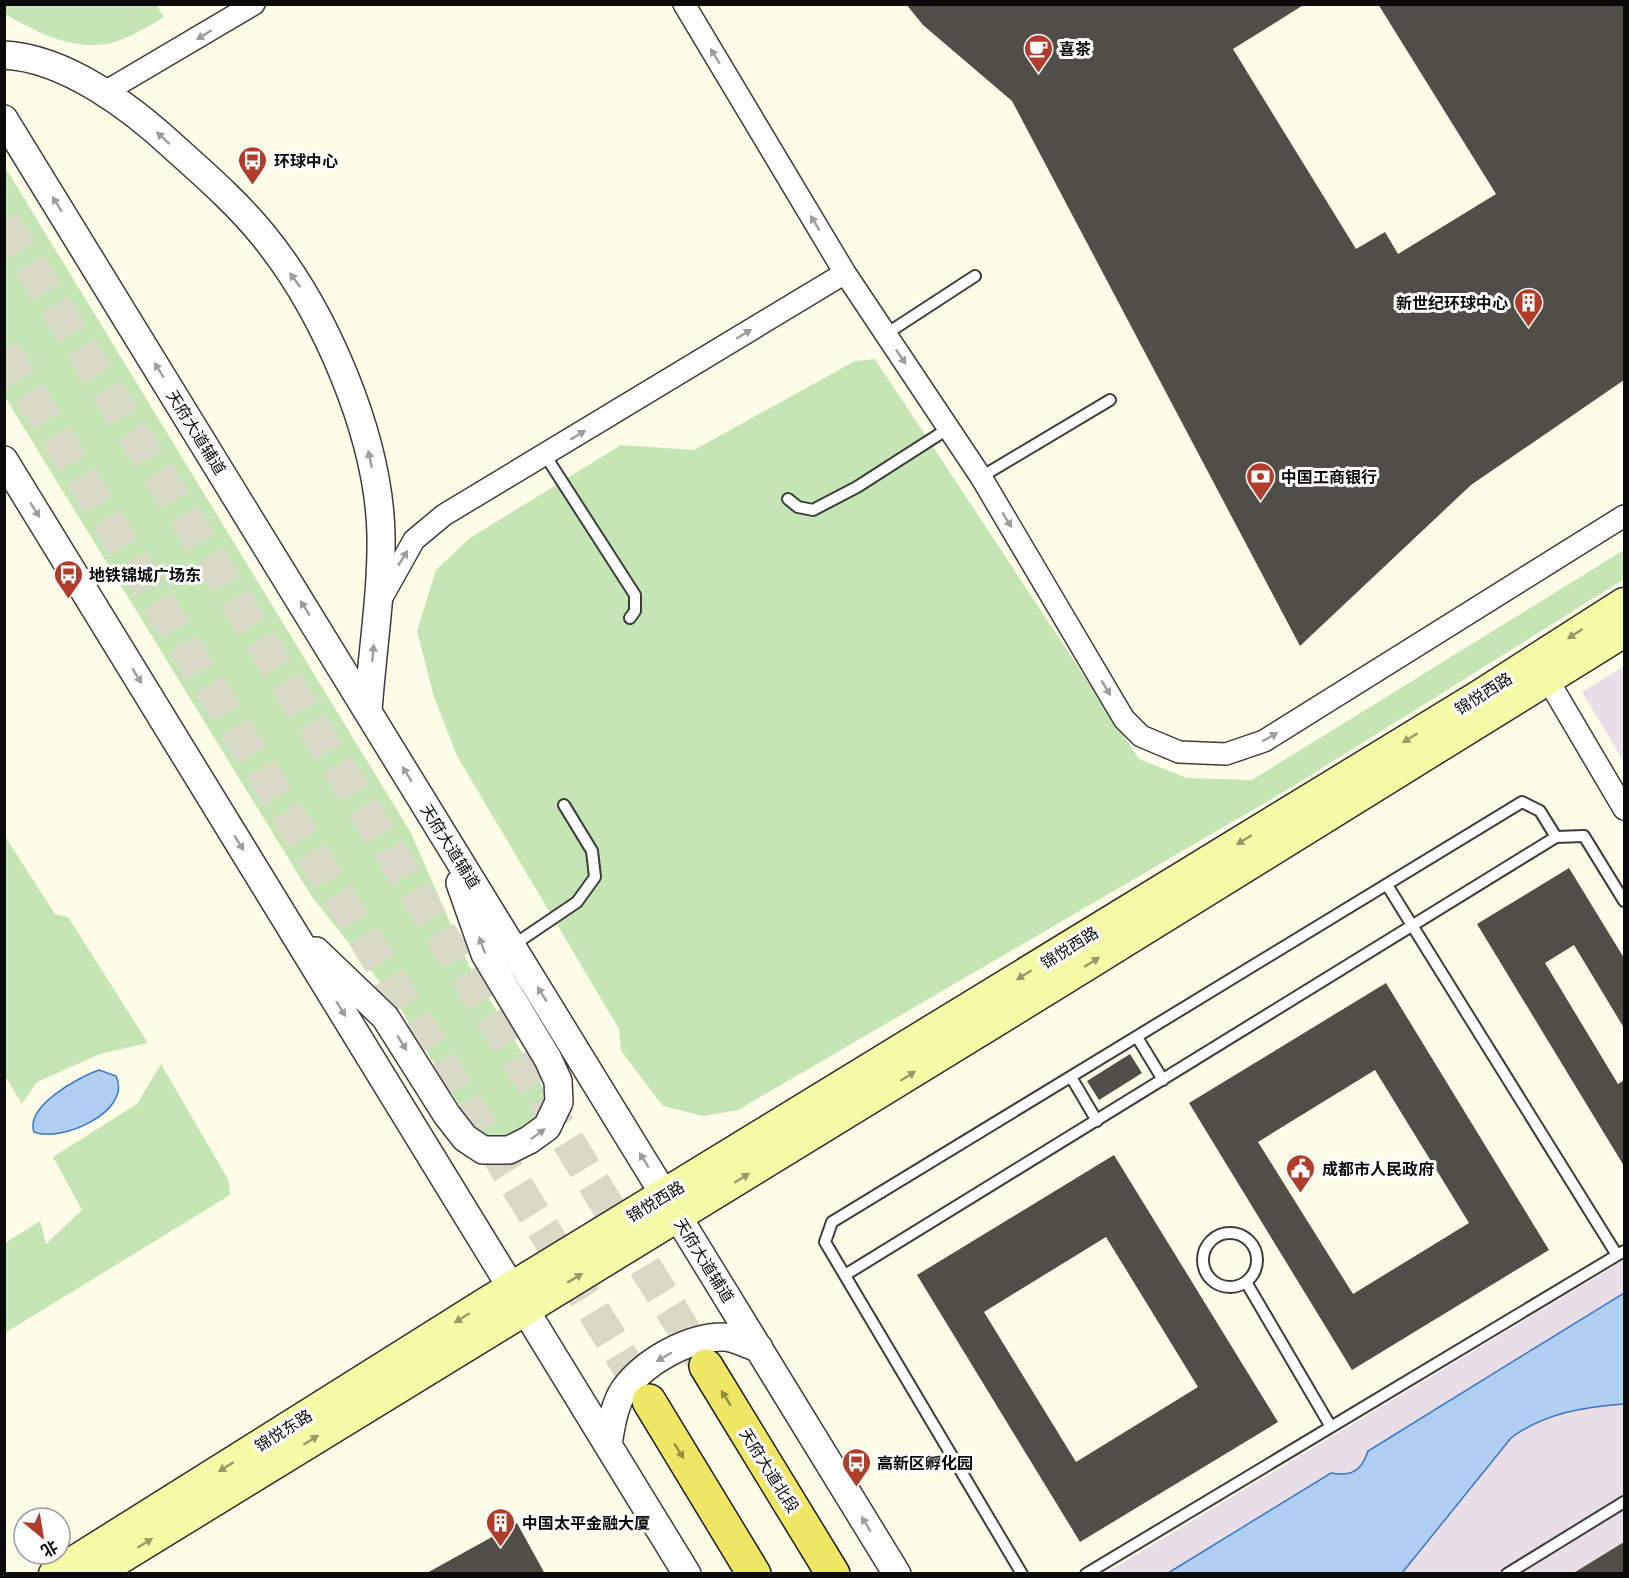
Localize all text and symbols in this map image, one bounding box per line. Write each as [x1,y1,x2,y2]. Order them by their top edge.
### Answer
one-way arrow [196,30,212,41]
cafe icon: 喜茶 [1022,32,1054,74]
place label: 喜茶 [1059,38,1091,59]
one-way arrow [709,48,720,64]
one-way arrow [157,131,171,145]
bus stop icon: 环球中心 [237,144,269,186]
place label: 环球中心 [274,150,338,171]
one-way arrow [51,196,62,212]
one-way arrow [809,215,820,231]
one-way arrow [290,273,302,288]
building icon: 新世纪环球中心 [1513,286,1545,328]
place label: 新世纪环球中心 [1396,292,1508,313]
one-way arrow [736,329,752,340]
one-way arrow [895,348,907,364]
one-way arrow [153,362,164,378]
street label: 天府大道辅道 [163,386,231,478]
one-way arrow [570,430,586,441]
one-way arrow [365,449,374,468]
bank icon: 中国工商银行 [1244,460,1276,502]
place label: 中国工商银行 [1281,466,1377,487]
one-way arrow [30,502,41,518]
one-way arrow [1001,512,1012,528]
one-way arrow [397,550,408,566]
bus stop icon: 地铁锦城广场东 [52,558,84,600]
place label: 地铁锦城广场东 [89,564,201,585]
one-way arrow [299,600,310,616]
one-way arrow [1567,629,1583,640]
one-way arrow [368,643,377,662]
street label: 锦悦西路 [1450,667,1516,719]
one-way arrow [132,668,143,684]
one-way arrow [1100,680,1111,696]
one-way arrow [1261,732,1278,742]
one-way arrow [1402,732,1418,743]
one-way arrow [401,766,412,782]
street label: 天府大道辅道 [417,800,485,892]
one-way arrow [1236,834,1252,845]
one-way arrow [234,835,245,851]
street label: 锦悦西路 [1036,921,1102,973]
one-way arrow [477,936,487,954]
one-way arrow [1084,957,1100,968]
one-way arrow [1016,969,1032,980]
one-way arrow [536,986,547,1002]
one-way arrow [335,1001,346,1017]
one-way arrow [396,1035,407,1051]
one-way arrow [900,1070,916,1081]
one-way arrow [529,1128,545,1140]
one-way arrow [638,1152,649,1168]
public building icon: 成都市人民政府 [1285,1152,1317,1194]
place label: 成都市人民政府 [1322,1158,1434,1179]
one-way arrow [734,1172,750,1183]
street label: 锦悦西路 [622,1176,688,1226]
street label: 天府大道辅道 [671,1214,739,1306]
one-way arrow [567,1273,583,1284]
one-way arrow [454,1312,470,1323]
one-way arrow [655,1352,672,1362]
one-way arrow [720,1390,731,1406]
street label: 锦悦东路 [250,1404,316,1456]
street label: 天府大道北段 [736,1424,804,1516]
one-way arrow [303,1435,319,1446]
one-way arrow [674,1443,685,1459]
bus stop icon: 高新区孵化园 [840,1446,872,1488]
place label: 高新区孵化园 [877,1452,973,1473]
one-way arrow [218,1461,234,1472]
north arrow [12,1506,72,1566]
building icon: 中国太平金融大厦 [485,1506,517,1548]
place label: 中国太平金融大厦 [522,1512,650,1533]
one-way arrow [861,1516,872,1532]
text: 北 [38,1536,62,1563]
one-way arrow [137,1537,153,1548]

